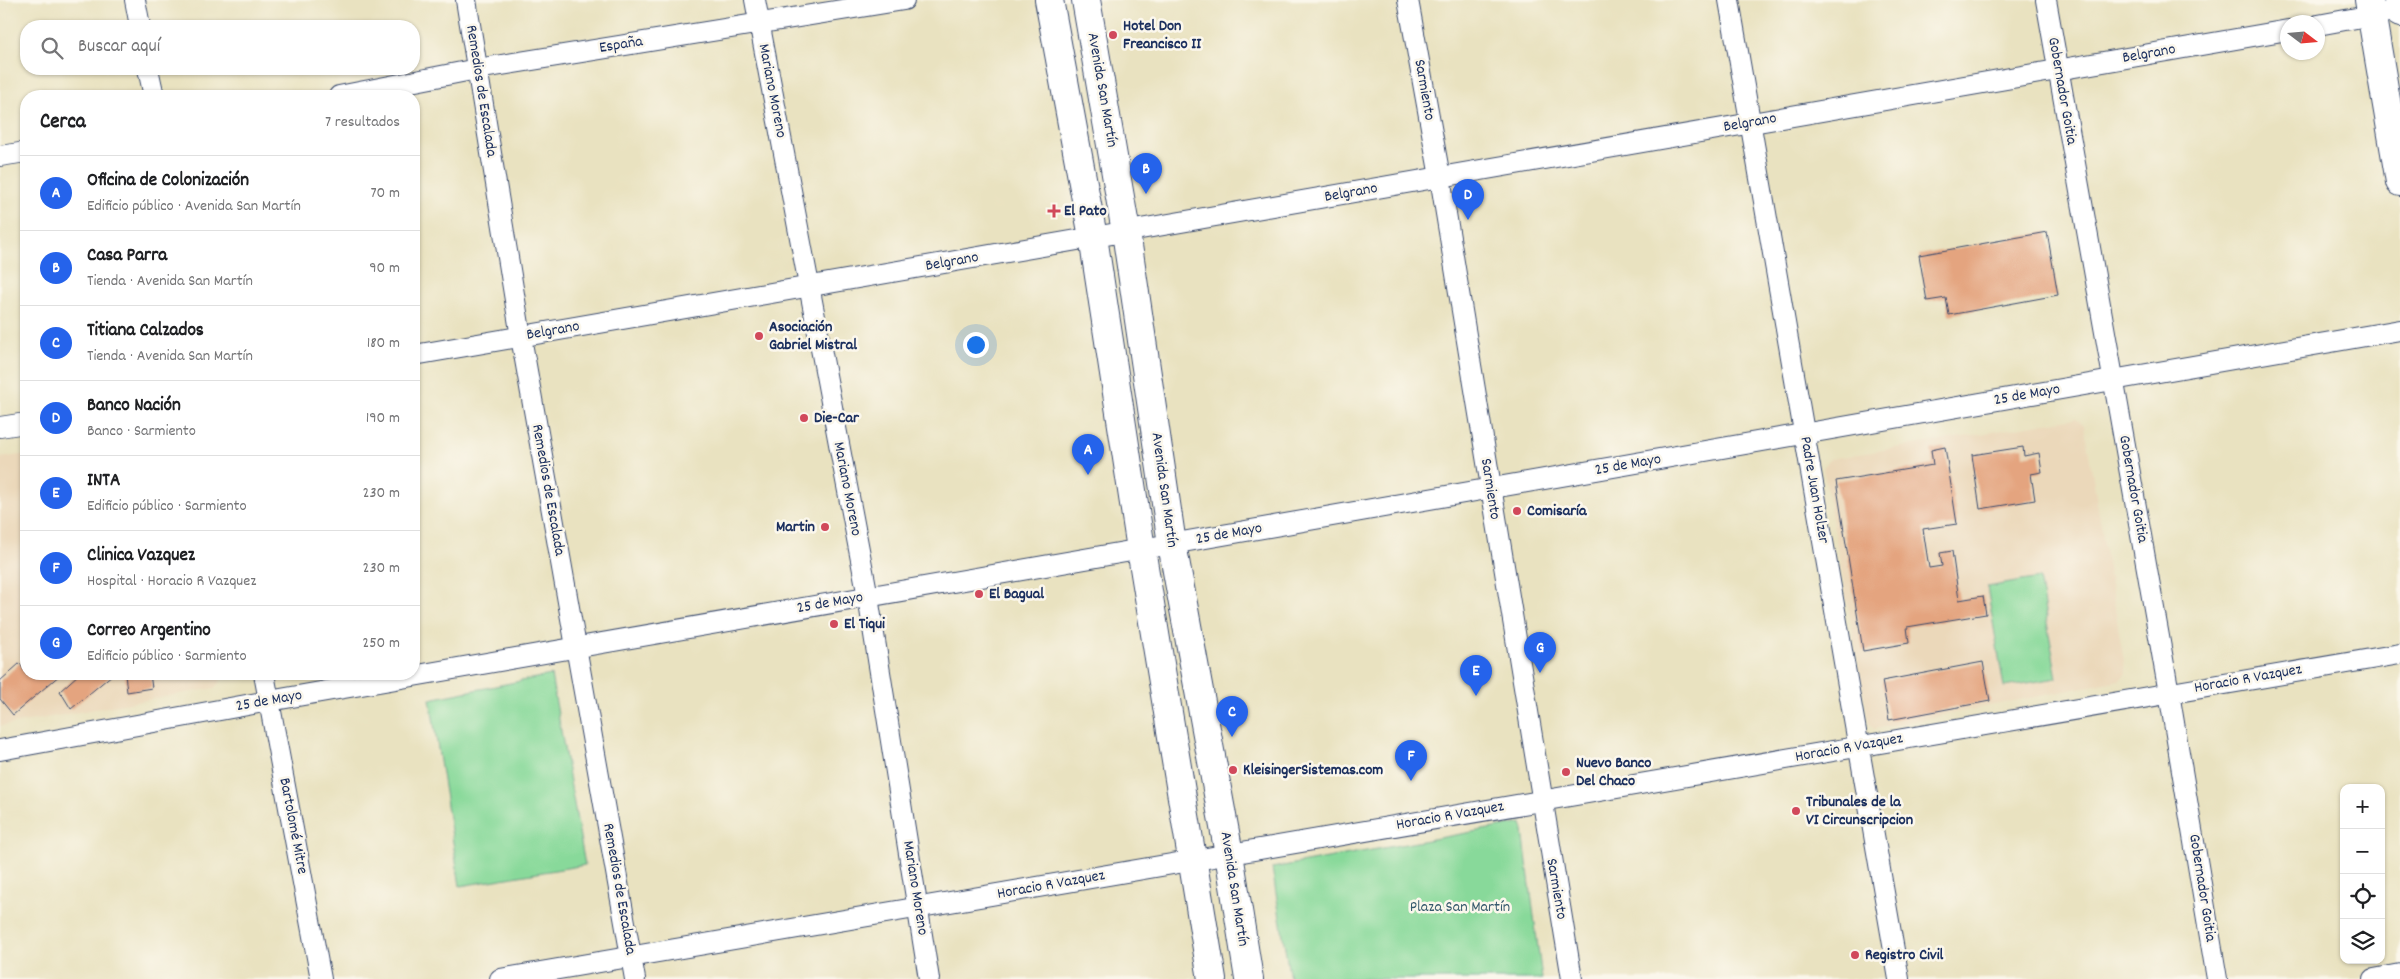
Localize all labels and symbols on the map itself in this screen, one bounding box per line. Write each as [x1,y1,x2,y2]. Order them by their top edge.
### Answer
place label: Hotel Don Freancisco II [1123,15,1202,56]
north arrow [2280,15,2325,60]
street label: Remedios de Escalada [459,23,503,159]
marker: Hotel Don Freancisco II [1107,29,1119,41]
street label: España [598,30,645,60]
street label: Avenida San Martín [1081,31,1123,149]
street label: Gobernador Goitia [2041,35,2083,147]
street label: Belgrano [2121,38,2177,70]
street label: Mariano Moreno [752,42,792,140]
street label: Sarmiento [1407,58,1441,122]
street label: Belgrano [1722,107,1778,139]
pin: B [1130,153,1162,194]
street label: Belgrano [1323,177,1379,209]
pin: D [1452,179,1484,220]
place label: El Pato [1064,200,1107,223]
marker: El Pato [1048,205,1060,217]
street label: Belgrano [924,246,980,278]
street label: Belgrano [525,315,581,347]
place label: Asociación Gabriel Mistral [769,316,857,357]
marker: Asociación Gabriel Mistral [753,330,765,342]
your location [963,332,989,358]
street label: 25 de Mayo [1992,378,2062,412]
place label: Die-Car [814,407,860,430]
marker: Die-Car [798,412,810,424]
street label: Remedios de Escalada [525,422,571,558]
street label: Avenida San Martín [1145,431,1183,549]
street label: Gobernador Goitia [2112,433,2154,545]
pin: A [1072,434,1104,475]
street label: Padre Juan Holzer [1793,435,1835,545]
street label: Mariano Moreno [827,440,867,538]
street label: 25 de Mayo [1593,448,1663,482]
street label: Sarmiento [1474,457,1506,521]
place label: Comisaría [1527,500,1588,523]
marker: Comisaría [1511,505,1523,517]
place label: Martin [776,516,815,539]
street label: 25 de Mayo [1194,517,1264,551]
marker: Martin [819,521,831,533]
place label: El Bagual [989,583,1044,606]
street label: 25 de Mayo [795,586,865,620]
marker: El Bagual [973,588,985,600]
place label: El Tiqui [844,613,885,636]
marker: El Tiqui [828,618,840,630]
pin: G [1524,632,1556,673]
pin: E [1460,655,1492,696]
street label: Horacio R Vazquez [2192,658,2304,700]
street label: 25 de Mayo [234,684,304,718]
pin: C [1216,696,1248,737]
street label: Horacio R Vazquez [1793,727,1905,769]
pin: F [1395,740,1427,781]
place label: Nuevo Banco Del Chaco [1576,752,1651,793]
place label: KleisingerSistemas.com [1243,759,1383,782]
marker: KleisingerSistemas.com [1227,764,1239,776]
marker: Nuevo Banco Del Chaco [1560,766,1572,778]
street label: Bartolomé Mitre [272,776,314,876]
place label: Tribunales de la VI Circunscripcion [1806,791,1913,832]
street label: Horacio R Vazquez [1394,795,1506,837]
marker: Tribunales de la VI Circunscripcion [1790,805,1802,817]
street label: Remedios de Escalada [596,821,642,957]
street label: Avenida San Martín [1214,830,1254,948]
street label: Gobernador Goitia [2182,833,2222,944]
street label: Mariano Moreno [896,839,934,937]
street label: Sarmiento [1539,857,1573,921]
street label: Horacio R Vazquez [995,864,1107,906]
park label: Plaza San Martín [1410,896,1510,919]
place label: Registro Civil [1865,944,1944,967]
marker: Registro Civil [1849,949,1861,961]

